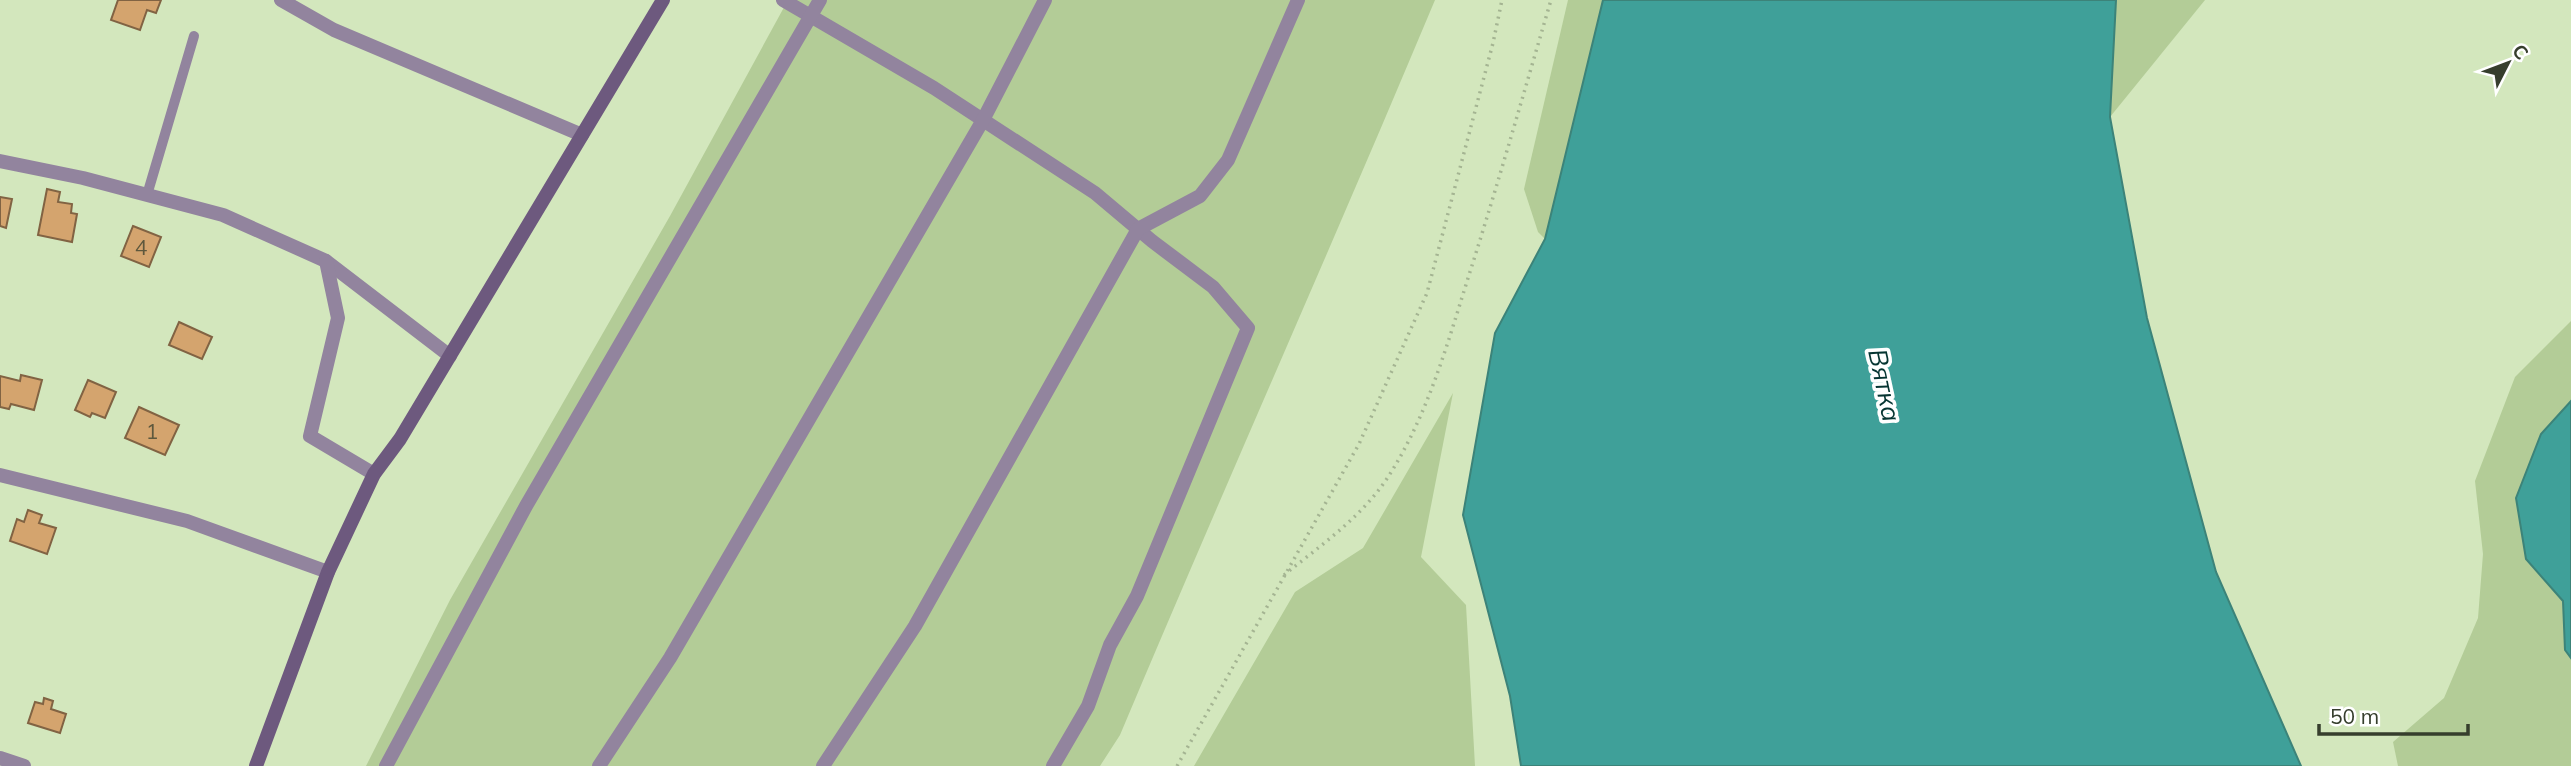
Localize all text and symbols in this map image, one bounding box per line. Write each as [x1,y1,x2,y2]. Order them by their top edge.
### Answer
north arrow [2473,28,2543,98]
text: С [2507,39,2534,64]
house number: 4 [135,234,148,260]
water label: Вятка [1861,346,1909,424]
house number: 1 [146,418,158,444]
scale bar [2319,692,2468,736]
text: 50 m [2330,703,2379,729]

